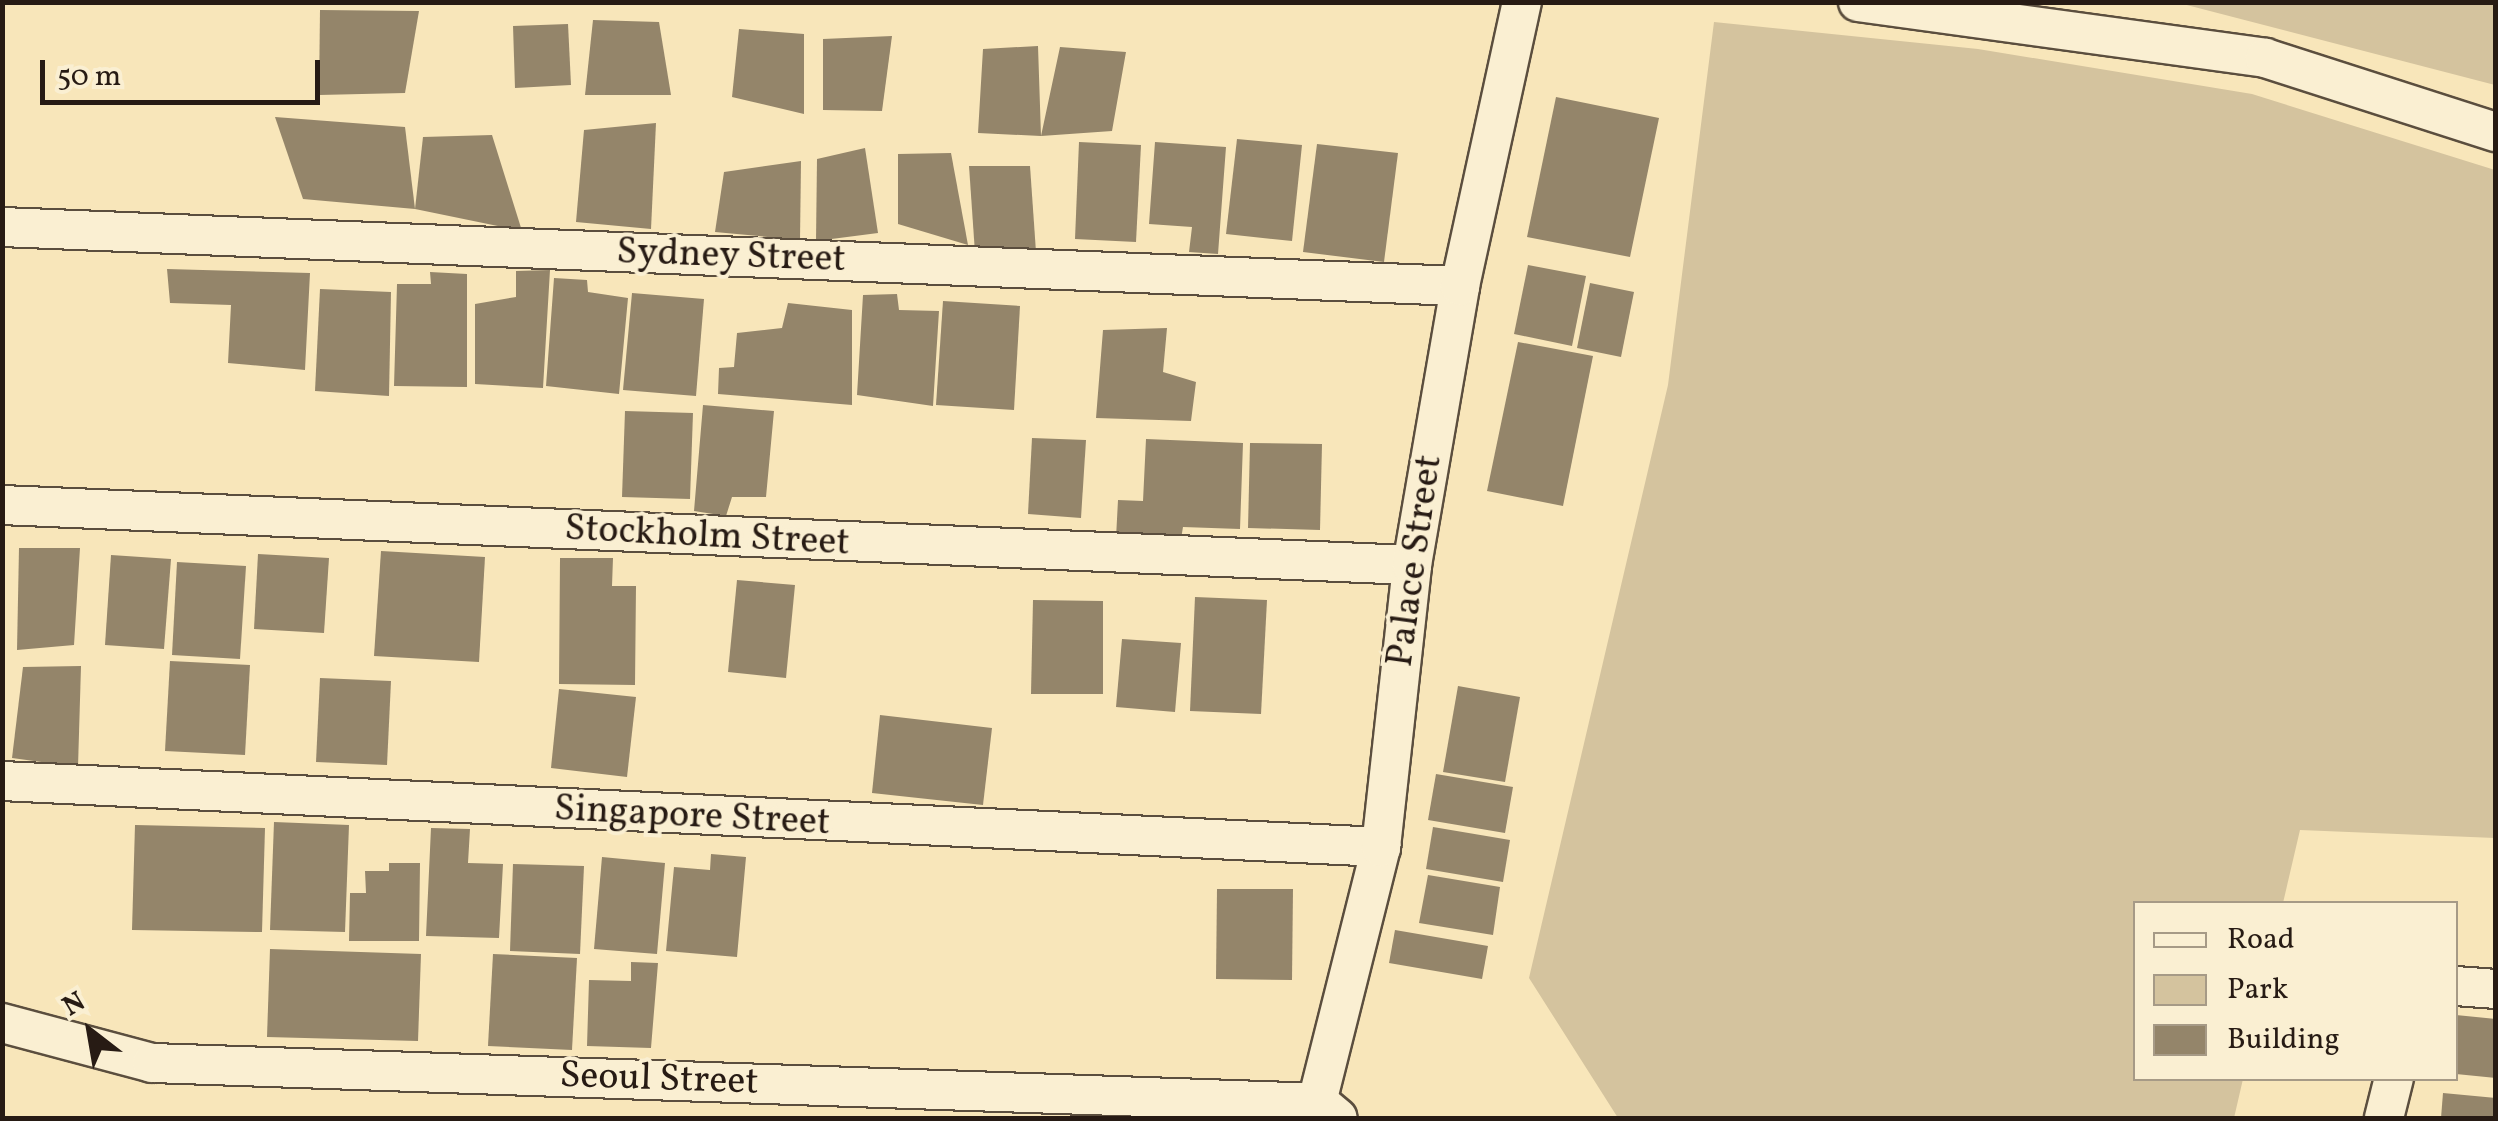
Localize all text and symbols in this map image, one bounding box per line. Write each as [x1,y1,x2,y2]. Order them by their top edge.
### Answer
scale bar [45,40,325,102]
text: 50 m [57,56,121,98]
street label: Sydney Street [615,230,847,284]
street label: Palace Street [1379,452,1453,670]
street label: Stockholm Street [563,507,851,567]
street label: Singapore Street [553,787,831,847]
legend [2133,901,2458,1081]
text: Road [2227,919,2295,961]
text: Park [2227,969,2288,1011]
north arrow [40,981,140,1081]
text: N [56,983,93,1027]
text: Building [2227,1019,2340,1061]
street label: Seoul Street [559,1054,759,1106]

